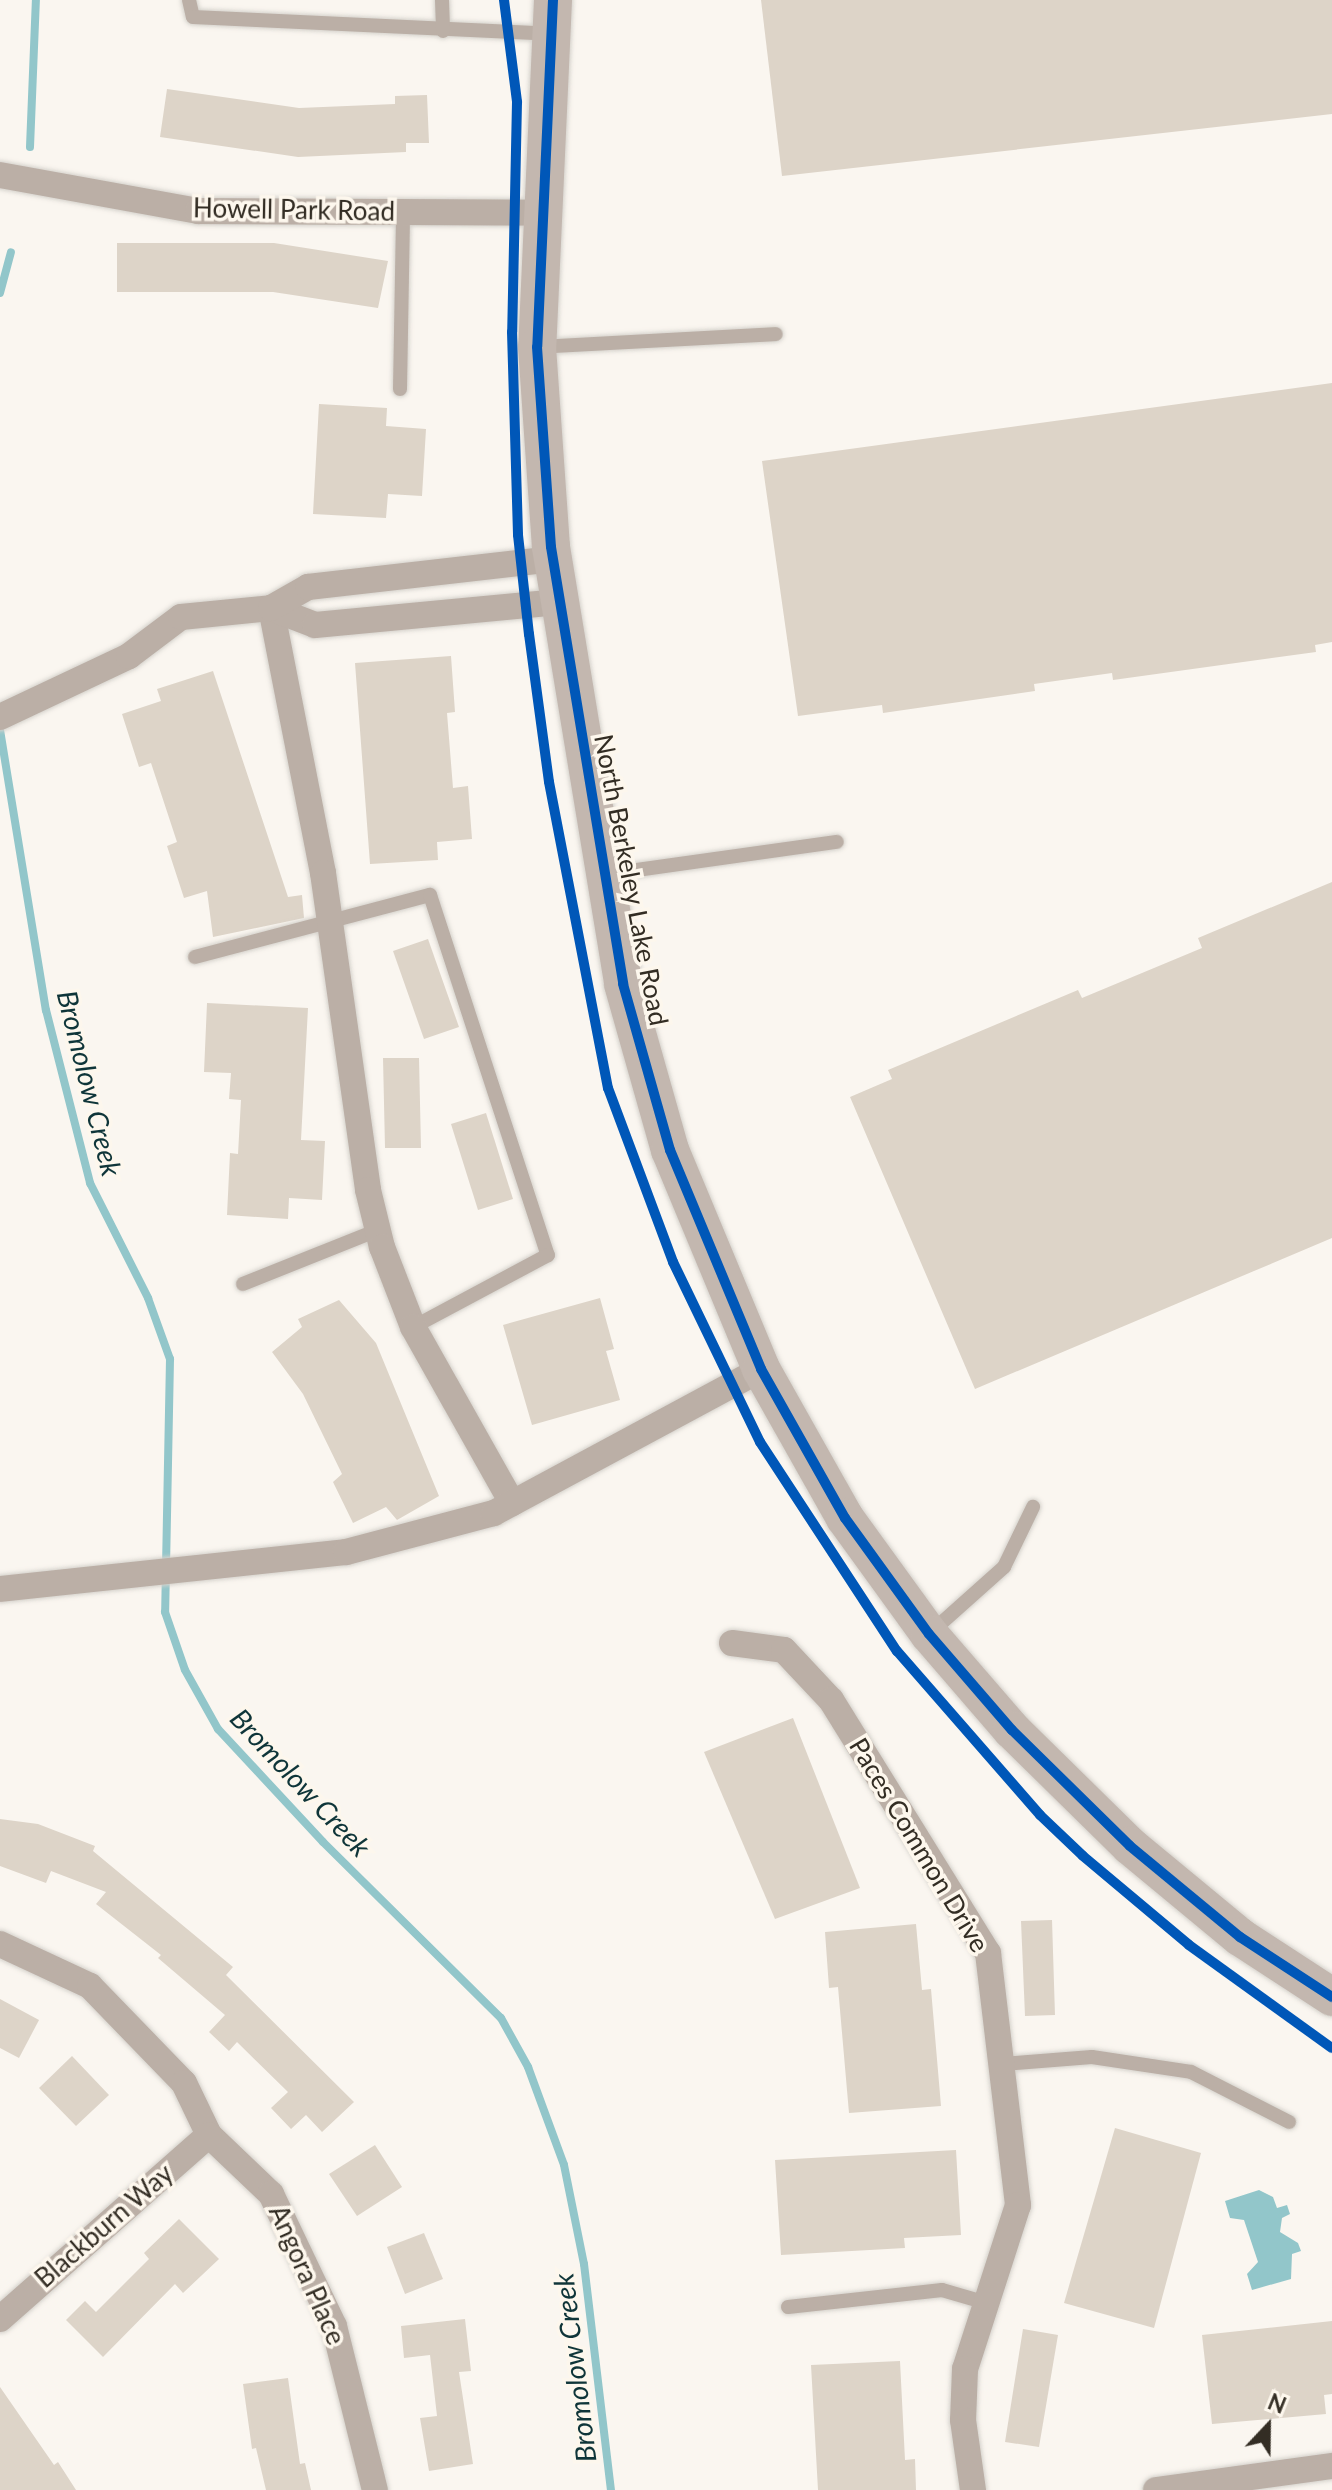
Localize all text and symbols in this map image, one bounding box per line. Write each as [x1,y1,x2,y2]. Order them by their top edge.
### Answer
street label: Howell Park Road [193,193,395,227]
street label: North Berkeley Lake Road [587,731,675,1029]
water label: Bromolow Creek [51,986,129,1180]
water label: Bromolow Creek [224,1701,378,1863]
street label: Paces Common Drive [843,1732,995,1958]
street label: Blackburn Way [29,2158,179,2294]
street label: Angora Place [262,2200,352,2350]
water label: Bromolow Creek [546,2271,602,2465]
north arrow [1228,2386,1308,2466]
text: N [1264,2388,1290,2419]

